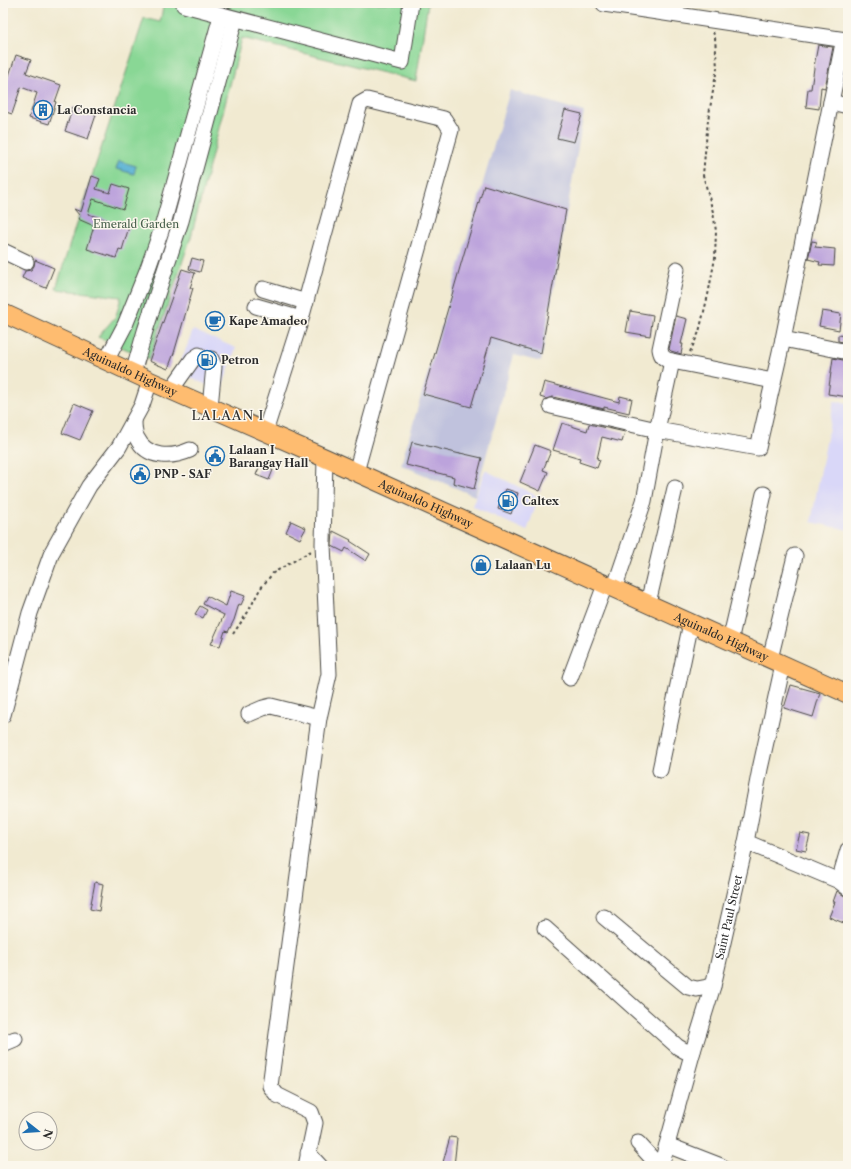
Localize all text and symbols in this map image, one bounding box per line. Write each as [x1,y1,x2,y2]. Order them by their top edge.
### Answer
building icon: La Constancia [32,99,54,121]
place label: La Constancia [57,103,137,117]
park label: Emerald Garden [93,217,179,231]
cafe icon: Kape Amadeo [204,310,226,332]
place label: Kape Amadeo [229,314,307,328]
street label: Aguinaldo Highway [80,344,180,399]
fuel station icon: Petron [196,349,218,371]
place label: Petron [221,353,260,367]
district label: LALAAN I [191,407,265,423]
place label: Lalaan I Barangay Hall [229,443,309,470]
public building icon: Lalaan I Barangay Hall [204,445,226,467]
public building icon: PNP - SAF [129,463,151,485]
place label: PNP - SAF [154,467,212,481]
street label: Aguinaldo Highway [376,476,476,531]
fuel station icon: Caltex [497,490,519,512]
place label: Caltex [522,494,560,508]
shop icon: Lalaan Lu [470,554,492,576]
place label: Lalaan Lu [495,558,551,572]
street label: Aguinaldo Highway [671,609,772,665]
street label: Saint Paul Street [712,873,745,961]
north arrow [18,1111,58,1151]
text: N [39,1127,56,1141]

